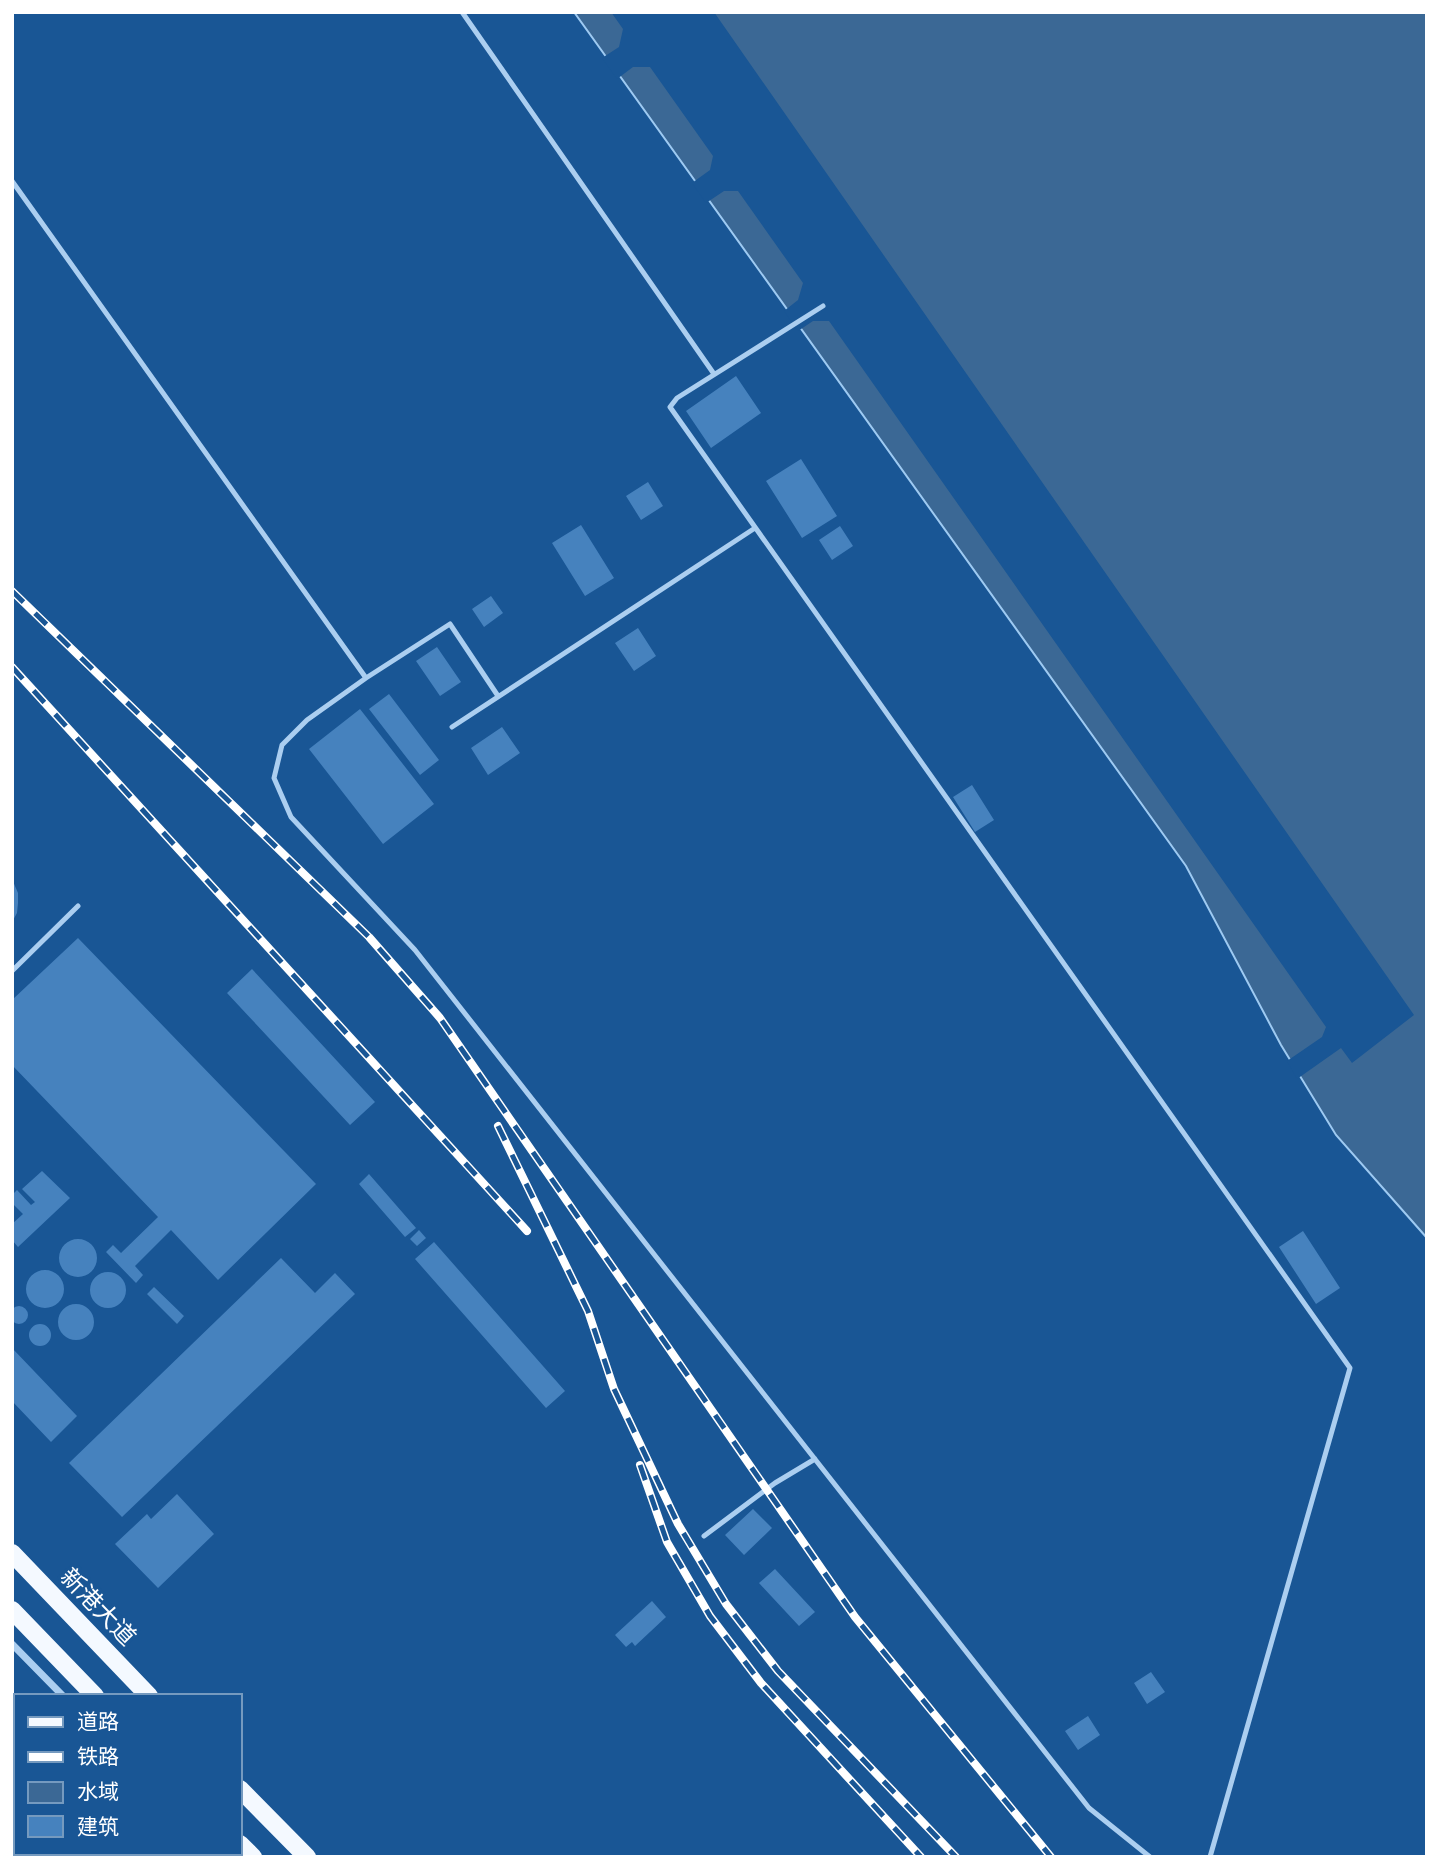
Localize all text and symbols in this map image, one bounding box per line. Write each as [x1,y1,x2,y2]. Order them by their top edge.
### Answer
street label: 新港大道 [55,1563,141,1651]
legend [14,1694,242,1855]
text: 道路 [77,1709,119,1735]
text: 铁路 [77,1744,119,1770]
text: 水域 [77,1779,119,1805]
text: 建筑 [77,1814,119,1840]

